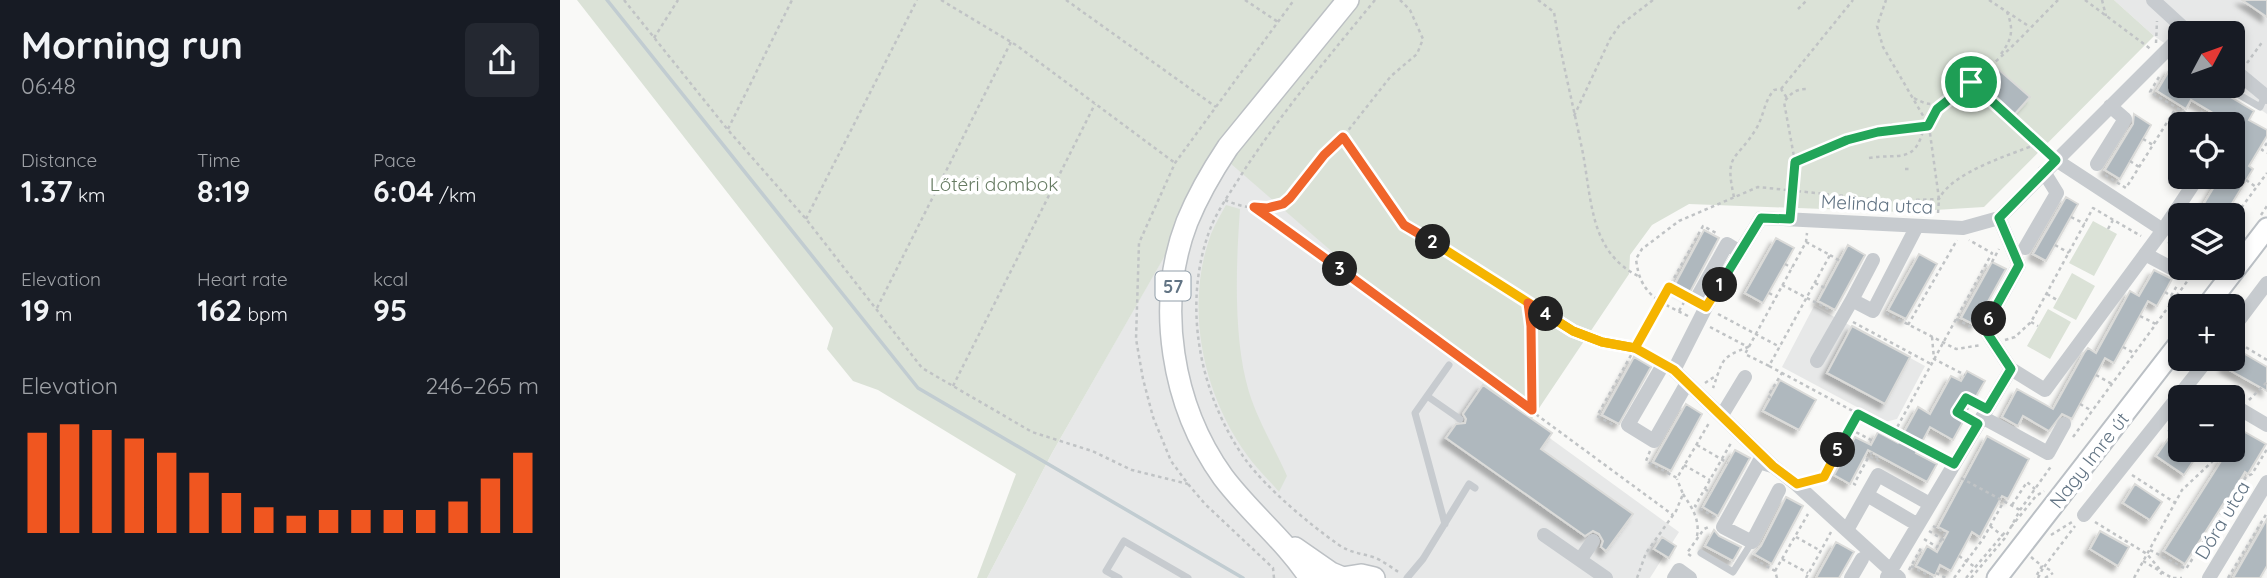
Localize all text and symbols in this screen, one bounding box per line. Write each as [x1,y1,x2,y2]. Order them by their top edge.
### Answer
text: Morning run [21,21,243,69]
north arrow [2168,21,2245,98]
map controls [2168,21,2245,462]
button: share [465,23,539,97]
pin [1941,52,2001,112]
icon: arrive [1952,63,1990,101]
text: 06:48 [21,71,76,100]
button: locate [2168,112,2245,189]
text: Distance [21,148,97,172]
text: Time [197,148,241,172]
text: Pace [373,148,416,172]
text: 1.37 [21,172,73,210]
text: 8:19 [197,172,250,210]
text: 6:04 [373,172,434,210]
park label: Lőtéri dombok [930,172,1058,196]
text: km [73,183,105,207]
text: /km [434,183,476,207]
street label: Melinda utca [1820,189,1934,219]
button: layers [2168,203,2245,280]
pin: 2 [1416,224,1450,260]
text: 2 [1427,229,1438,253]
pin: 3 [1322,252,1358,286]
text: 3 [1334,256,1345,280]
text: Elevation [21,267,101,291]
text: Heart rate [197,267,288,291]
text: kcal [373,267,408,291]
pin: 1 [1702,268,1738,302]
road number: 57 [1156,272,1190,300]
text: 1 [1716,272,1723,296]
text: 19 [21,291,50,329]
text: 162 [197,291,242,329]
text: 95 [373,291,407,329]
button: + [2168,294,2245,371]
pin: 4 [1528,296,1564,332]
text: 4 [1540,301,1551,325]
text: m [50,302,72,326]
text: bpm [242,302,288,326]
pin: 6 [1972,302,2006,336]
text: 6 [1983,306,1994,330]
text: Elevation [21,371,118,400]
text: 246–265 m [425,371,539,400]
button: − [2168,385,2245,462]
street label: Nagy Imre út [2044,407,2134,513]
pin: 5 [1820,433,1856,468]
text: 5 [1832,437,1843,461]
street label: Dóra utca [2189,476,2255,564]

